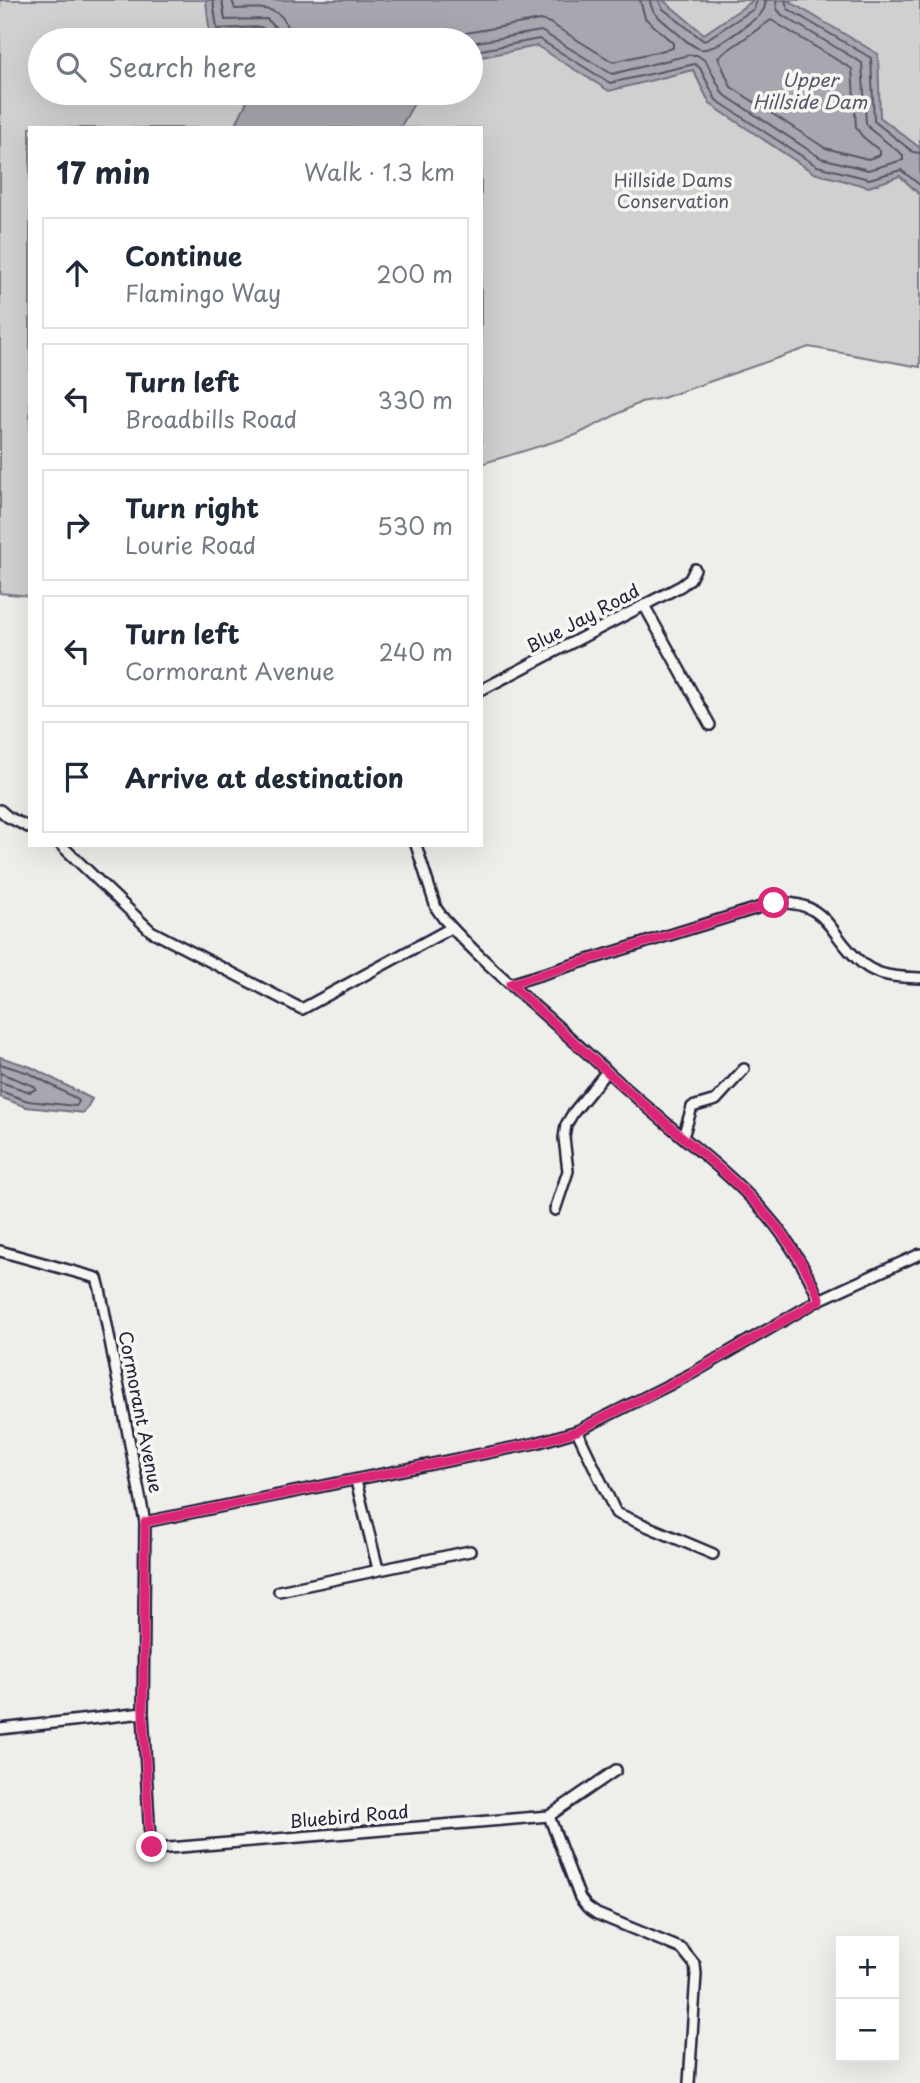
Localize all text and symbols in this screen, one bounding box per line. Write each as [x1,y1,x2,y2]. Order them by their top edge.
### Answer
search box [28,28,483,105]
text: Search here [108,47,257,86]
icon: search [52,48,90,86]
water label: Upper Hillside Dam [753,65,869,115]
text: 17 min [56,149,151,194]
text: Walk · 1.3 km [304,154,455,189]
park label: Hillside Dams Conservation [614,166,732,214]
text: Continue [125,236,242,275]
icon: ahead [58,254,96,292]
text: 200 m [376,256,453,291]
text: Flamingo Way [125,275,281,310]
text: Turn left [125,362,240,401]
icon: left [58,380,96,418]
text: 330 m [377,382,453,417]
text: Broadbills Road [125,401,297,436]
text: Turn right [125,488,259,527]
icon: right [58,506,96,544]
text: 530 m [377,508,453,543]
text: Lourie Road [125,527,256,562]
street label: Blue Jay Road [521,576,644,659]
text: Turn left [125,614,240,653]
icon: left [58,632,96,670]
text: 240 m [379,634,453,669]
text: Cormorant Avenue [125,653,335,688]
icon: arrive [58,758,96,796]
text: Arrive at destination [125,758,404,797]
route start [758,887,789,918]
street label: Cormorant Avenue [113,1329,170,1495]
street label: Bluebird Road [288,1797,410,1834]
route end [136,1831,167,1862]
map controls [836,1936,899,2062]
button: + [836,1936,899,1999]
button: − [836,1999,899,2062]

